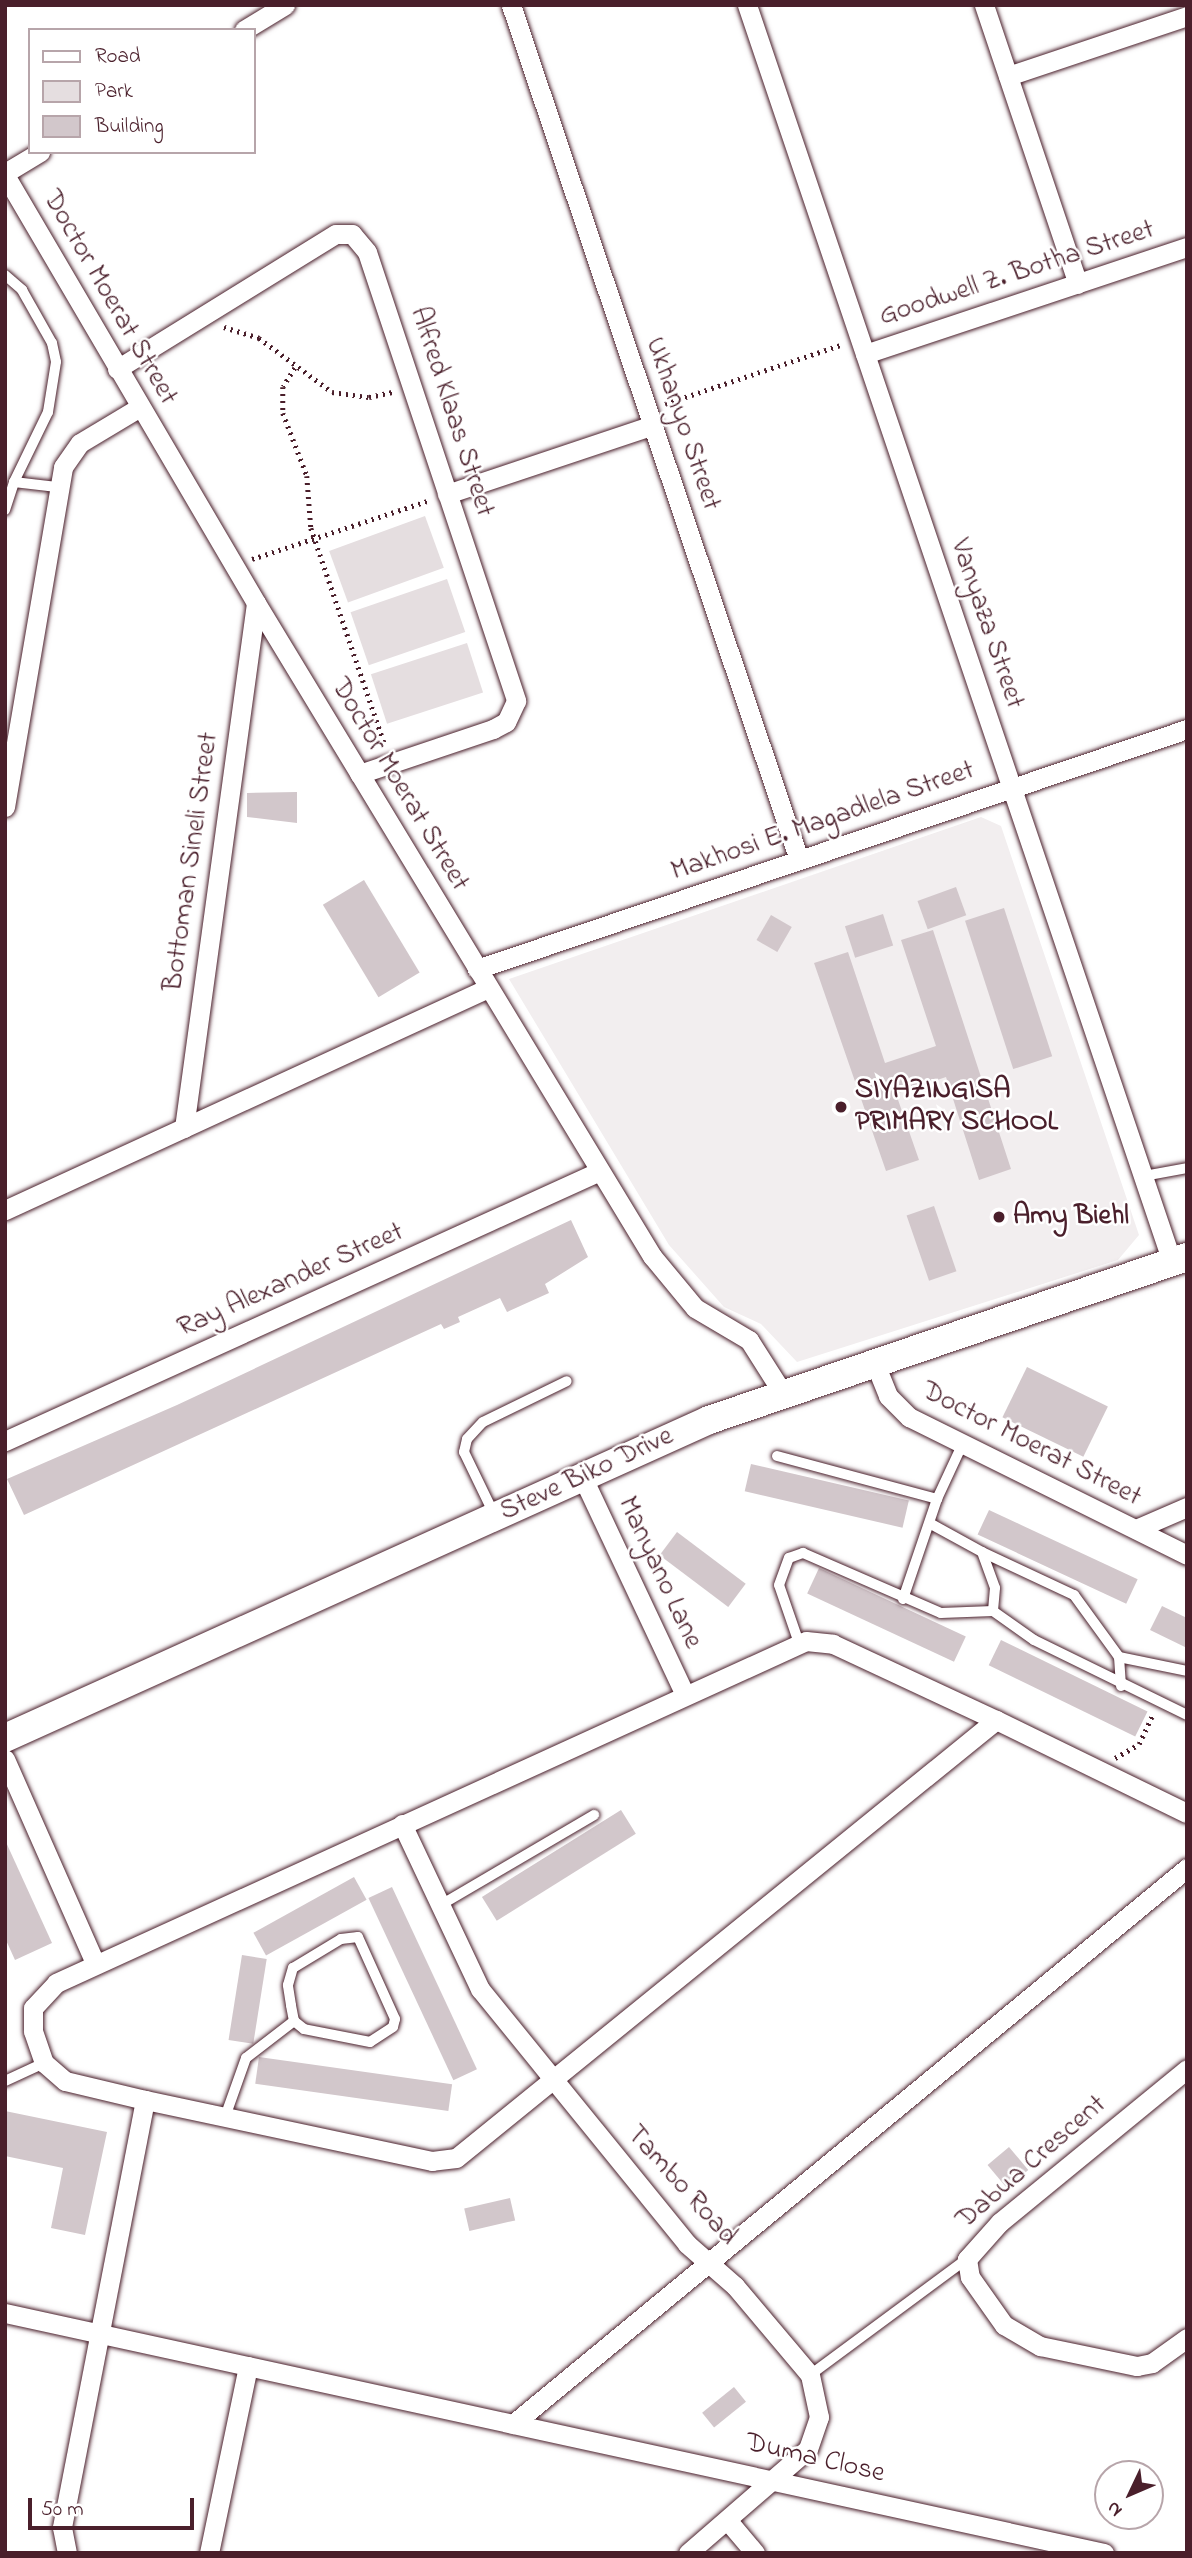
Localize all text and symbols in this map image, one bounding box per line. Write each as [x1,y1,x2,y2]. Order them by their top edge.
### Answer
legend [28,28,256,154]
text: Road [95,42,141,72]
text: Park [95,77,133,107]
text: Building [95,112,164,142]
street label: Doctor Moerat Street [34,185,184,411]
street label: Goodwell Z. Botha Street [875,214,1159,334]
street label: Alfred Klaas Street [401,303,501,521]
street label: Ukhanyo Street [637,333,727,515]
street label: Vanyaza Street [941,535,1031,713]
street label: Doctor Moerat Street [322,673,476,897]
street label: Bottoman Sineli Street [157,730,227,994]
street label: Makhosi E. Magadlela Street [667,754,979,890]
place label: SIYAZINGISA PRIMARY SCHOOL [855,1074,1058,1140]
marker: SIYAZINGISA PRIMARY SCHOOL [833,1099,849,1115]
place label: Amy Biehl [1013,1200,1129,1234]
marker: Amy Biehl [991,1209,1007,1225]
street label: Ray Alexander Street [173,1216,409,1346]
street label: Doctor Moerat Street [916,1375,1146,1515]
street label: Steve Biko Drive [495,1420,679,1530]
street label: Manyano Lane [609,1492,709,1654]
street label: Dabua Crescent [950,2089,1114,2237]
street label: Tambo Road [618,2119,744,2253]
street label: Duma Close [742,2427,888,2491]
north arrow [1094,2460,1164,2530]
scale bar [32,2484,198,2528]
text: 50 m [41,2495,84,2525]
text: N [1101,2495,1129,2523]

